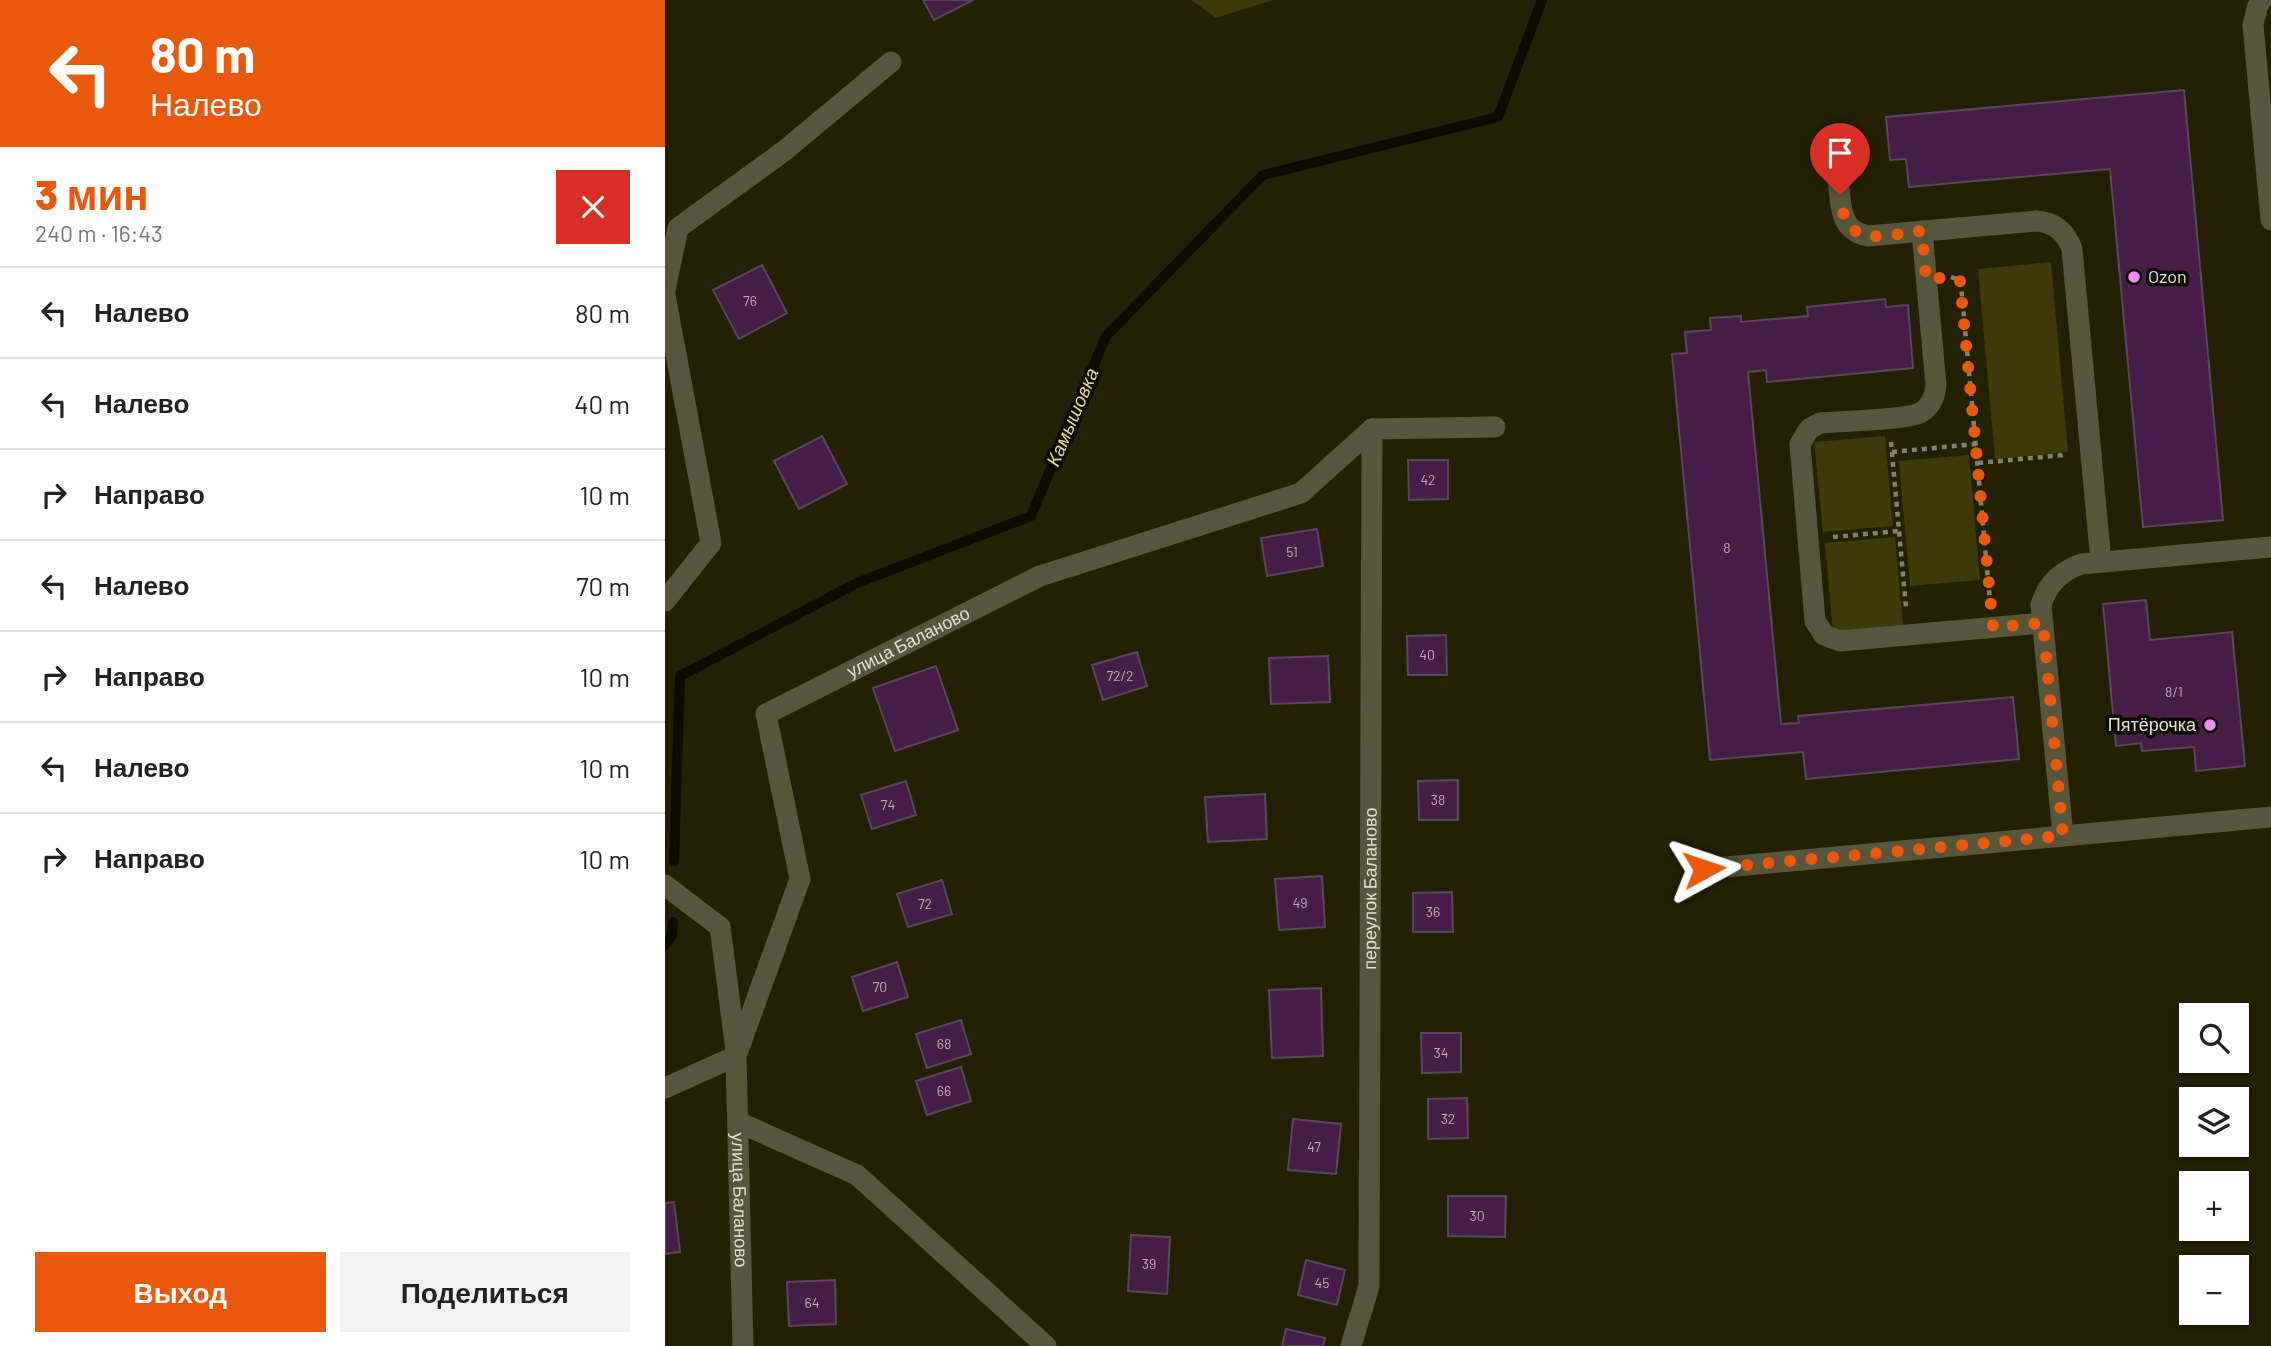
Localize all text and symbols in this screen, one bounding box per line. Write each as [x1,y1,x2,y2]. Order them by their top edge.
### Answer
text: 80 m [150,24,255,83]
icon: left [35,28,126,119]
text: Налево [150,84,262,122]
pin [1810,123,1870,195]
icon: arrive [1821,134,1859,172]
text: 3 мин [35,168,149,218]
button: close [556,170,630,244]
text: 240 m · 16:43 [35,219,163,247]
place label: Ozon [2148,265,2187,287]
marker: Ozon [2126,269,2142,285]
house number: 76 [743,292,757,309]
icon: left [35,294,73,332]
text: Налево [94,296,189,327]
text: 80 m [575,297,630,328]
water label: Камышовка [1041,364,1103,469]
icon: left [35,385,73,423]
text: Налево [94,387,189,418]
text: 40 m [574,388,630,419]
house number: 42 [1420,471,1436,488]
icon: right [35,476,73,514]
text: Направо [94,478,205,509]
text: 10 m [580,479,630,510]
house number: 8 [1723,539,1731,556]
house number: 51 [1286,543,1298,560]
icon: left [35,567,73,605]
text: Налево [94,569,189,600]
text: 70 m [576,570,630,601]
street label: улица Баланово [843,601,973,682]
house number: 40 [1419,646,1435,663]
icon: right [35,658,73,696]
text: Направо [94,660,205,691]
text: 10 m [580,661,630,692]
house number: 72/2 [1106,667,1134,684]
house number: 8/1 [2165,683,2183,700]
place label: Пятёрочка [2108,713,2197,735]
marker: Пятёрочка [2202,717,2218,733]
icon: left [35,749,73,787]
text: Налево [94,751,189,782]
text: 10 m [580,752,630,783]
house number: 38 [1431,791,1445,808]
house number: 74 [881,796,895,813]
street label: переулок Баланово [1358,808,1381,970]
position arrow [1667,832,1741,906]
icon: right [35,840,73,878]
text: Направо [94,842,205,873]
text: 10 m [580,843,630,874]
house number: 49 [1292,894,1308,911]
house number: 72 [918,895,932,912]
house number: 36 [1426,903,1440,920]
house number: 70 [873,978,887,995]
map controls [2179,1003,2249,1325]
button: search [2179,1003,2249,1073]
house number: 68 [937,1035,951,1052]
house number: 34 [1434,1044,1448,1061]
house number: 66 [937,1082,951,1099]
button: layers [2179,1087,2249,1157]
house number: 32 [1441,1110,1455,1127]
street label: улица Баланово [728,1132,753,1268]
house number: 47 [1307,1138,1321,1155]
button: + [2179,1171,2249,1241]
house number: 30 [1469,1207,1485,1224]
button: Выход [35,1252,326,1332]
button: Поделиться [340,1252,630,1332]
house number: 39 [1142,1255,1156,1272]
button: − [2179,1255,2249,1325]
house number: 45 [1315,1274,1329,1291]
house number: 64 [805,1294,819,1311]

